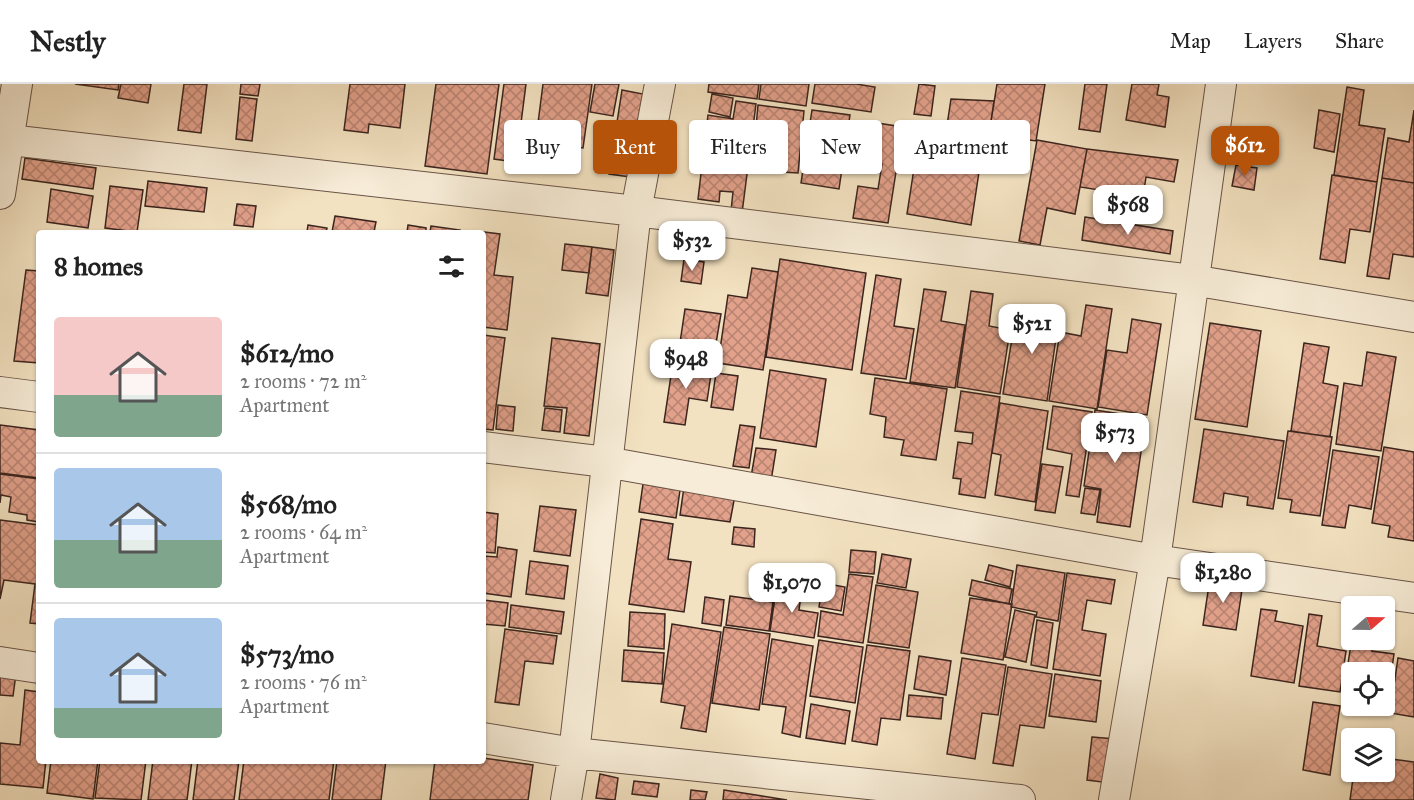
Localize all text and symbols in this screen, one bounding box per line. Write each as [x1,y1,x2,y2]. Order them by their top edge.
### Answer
text: Nestly [30,24,105,59]
text: Map [1170,28,1211,54]
text: Layers [1244,28,1302,54]
text: Share [1335,28,1384,54]
chip: Buy [504,120,581,174]
chip: Rent [593,120,677,174]
chip: Filters [689,120,788,174]
chip: New [800,120,882,174]
chip: Apartment [894,120,1030,174]
pin: $612 [1209,126,1281,177]
text: $612 [1225,133,1265,157]
pin: $568 [1092,185,1164,236]
text: $568 [1107,192,1149,216]
pin: $532 [656,221,728,272]
text: $532 [672,228,712,252]
text: 8 homes [54,250,143,282]
icon: filters [435,250,468,283]
pin: $521 [996,304,1068,355]
text: $521 [1012,311,1052,335]
text: $612/mo [240,337,334,369]
pin: $948 [650,339,722,390]
icon: home [102,341,174,413]
text: $948 [664,346,708,370]
text: 2 rooms · 72 m² [240,369,367,393]
text: Apartment [240,393,329,417]
pin: $573 [1079,413,1151,464]
text: $573 [1095,420,1135,444]
text: $568/mo [240,488,337,520]
icon: home [102,492,174,564]
text: 2 rooms · 64 m² [240,520,367,544]
text: Apartment [240,544,329,568]
pin: $1,280 [1174,553,1272,604]
text: $1,280 [1194,560,1252,584]
pin: $1,070 [743,563,841,614]
text: $1,070 [762,570,822,594]
north arrow [1341,596,1395,650]
map controls [1341,596,1395,782]
text: $573/mo [240,638,334,670]
icon: home [102,642,174,714]
button: locate [1341,662,1395,716]
text: 2 rooms · 76 m² [240,670,367,694]
text: Apartment [240,694,329,718]
button: layers [1341,728,1395,782]

